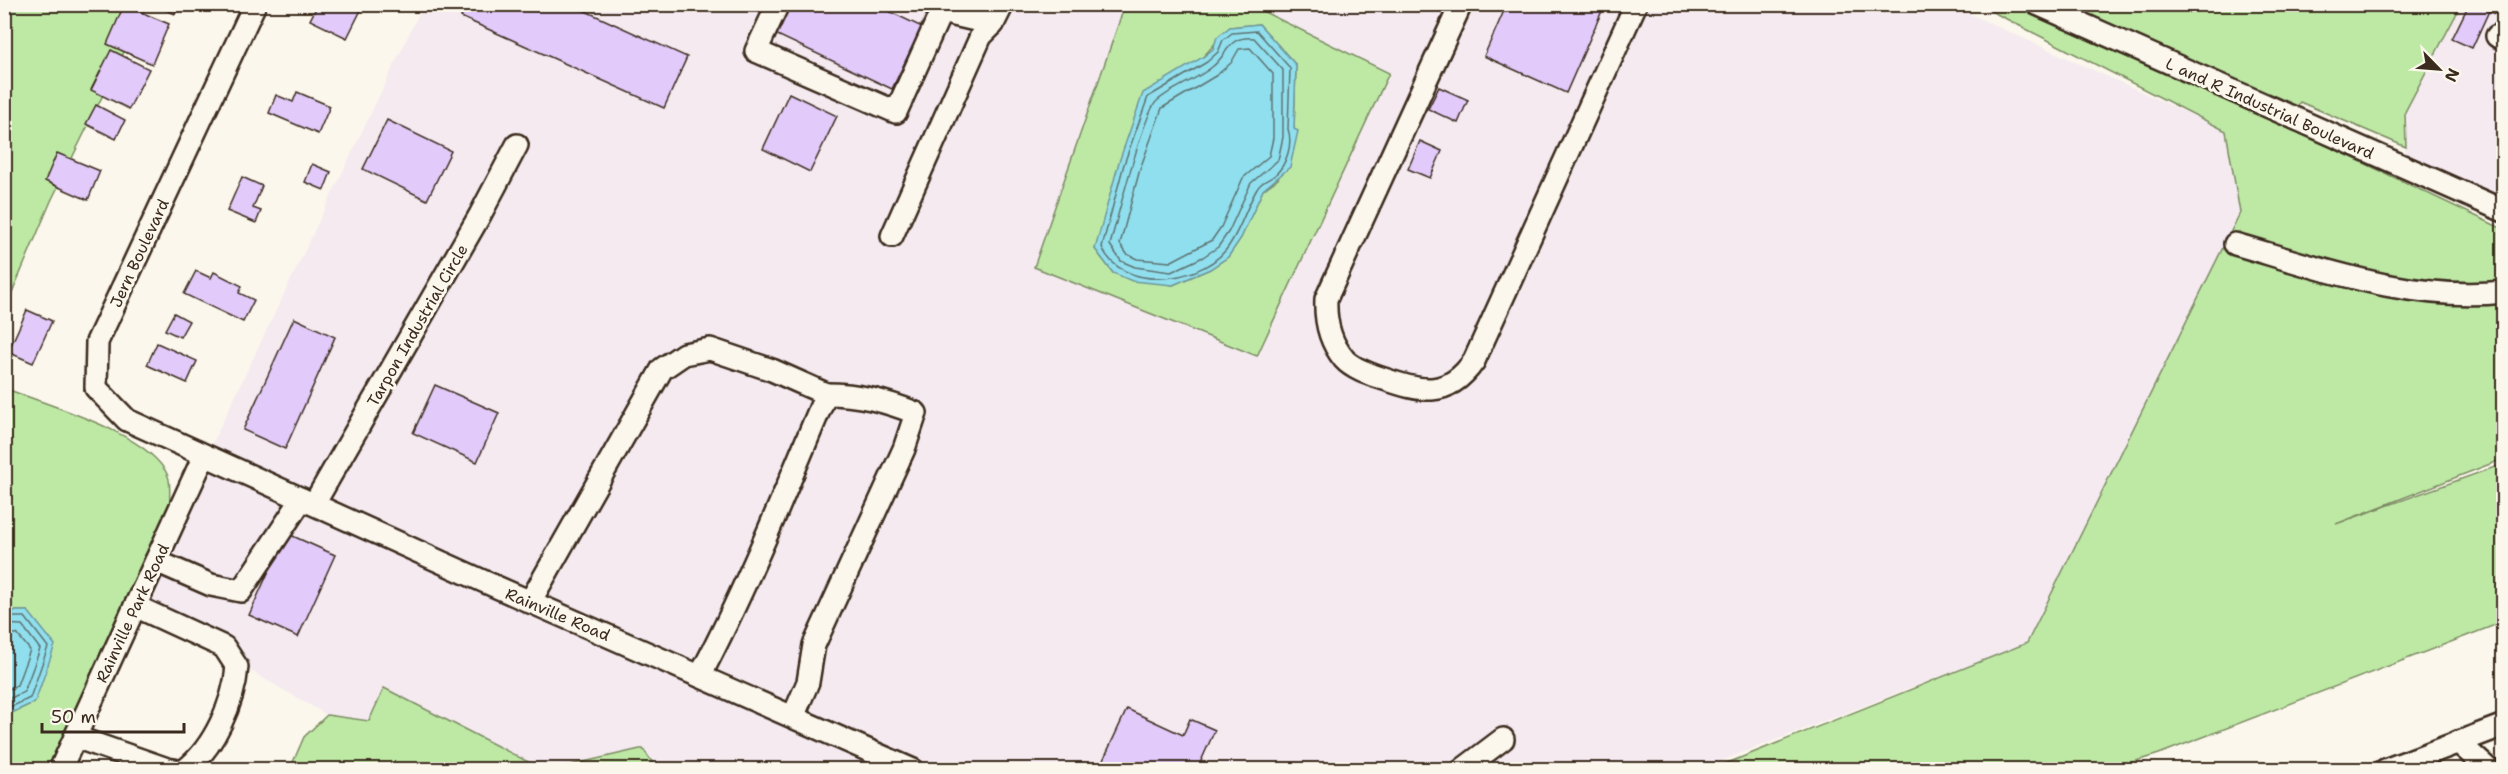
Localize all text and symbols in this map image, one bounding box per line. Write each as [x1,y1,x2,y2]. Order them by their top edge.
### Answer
north arrow [2409,39,2469,99]
street label: L and R Industrial Boulevard [2162,53,2377,164]
text: N [2440,65,2464,85]
street label: Jern Boulevard [105,196,174,311]
street label: Tarpon Industrial Circle [362,240,473,410]
street label: Rainville Park Road [91,540,174,686]
street label: Rainville Road [502,583,613,646]
scale bar [42,696,184,734]
text: 50 m [51,705,96,729]

